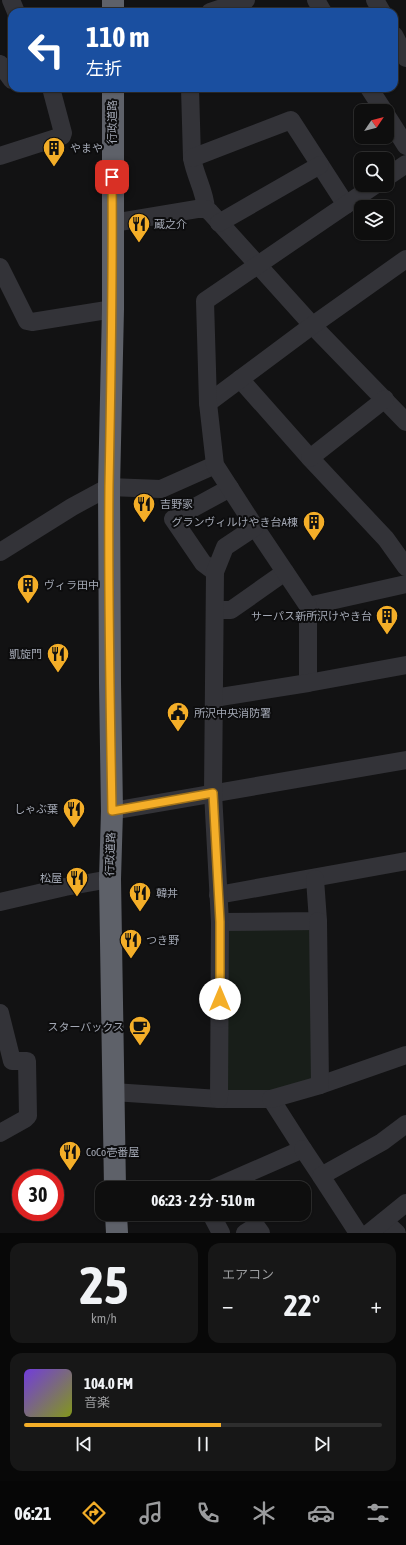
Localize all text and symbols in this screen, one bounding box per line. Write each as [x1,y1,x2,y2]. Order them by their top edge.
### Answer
text: 110 m [86,21,149,53]
icon: left [20,24,72,76]
text: 左折 [86,58,122,79]
street label: 行政道路 [106,100,118,144]
north arrow [354,104,394,144]
map controls [354,104,394,240]
building icon: やまや [41,135,67,168]
place label: やまや [70,142,103,154]
button: search [354,152,394,192]
pin [95,160,129,194]
icon: arrive [101,166,123,188]
button: layers [354,200,394,240]
restaurant icon: 蔵之介 [126,211,152,244]
place label: 蔵之介 [154,218,187,230]
restaurant icon: 吉野家 [131,491,157,524]
place label: 吉野家 [160,498,193,510]
building icon: グランヴィルけやき台A棟 [301,509,327,542]
place label: グランヴィルけやき台A棟 [172,516,298,528]
building icon: ヴィラ田中 [15,572,41,605]
place label: ヴィラ田中 [44,579,99,591]
building icon: サーパス新所沢けやき台 [374,603,400,636]
place label: サーパス新所沢けやき台 [251,610,372,622]
restaurant icon: 凱旋門 [45,641,71,674]
place label: 凱旋門 [9,648,42,660]
public building icon: 所沢中央消防署 [165,700,191,733]
place label: 所沢中央消防署 [194,707,271,719]
restaurant icon: しゃぶ葉 [61,796,87,829]
place label: しゃぶ葉 [14,803,58,815]
street label: 行政道路 [103,832,117,876]
restaurant icon: 松屋 [64,865,90,898]
place label: 松屋 [40,872,62,884]
restaurant icon: 韓丼 [127,880,153,913]
place label: 韓丼 [156,887,178,899]
restaurant icon: つき野 [118,927,144,960]
place label: つき野 [146,934,179,946]
position arrow [199,978,241,1020]
cafe icon: スターバックス [127,1014,153,1047]
place label: スターバックス [47,1021,124,1033]
restaurant icon: CoCo壱番屋 [57,1139,83,1172]
place label: CoCo壱番屋 [86,1146,139,1158]
speed limit sign: 30 [12,1169,64,1221]
text: 06:23 · 2 分 · 510 m [151,1192,255,1209]
text: 25 [80,1255,128,1315]
text: エアコン [222,1267,274,1282]
text: 22° [284,1288,320,1322]
text: − [222,1292,233,1318]
text: + [371,1292,382,1318]
text: km/h [91,1311,117,1326]
text: 104.0 FM [84,1375,133,1392]
text: 音楽 [84,1395,110,1410]
icon: previous [73,1433,95,1455]
icon: pause [192,1433,214,1455]
icon: next [311,1433,333,1455]
icon: directions [80,1499,108,1527]
icon: music [137,1499,165,1527]
icon: phone [194,1499,222,1527]
icon: climate [250,1499,278,1527]
icon: car [307,1499,335,1527]
icon: filters [364,1499,392,1527]
text: 06:21 [14,1503,51,1524]

